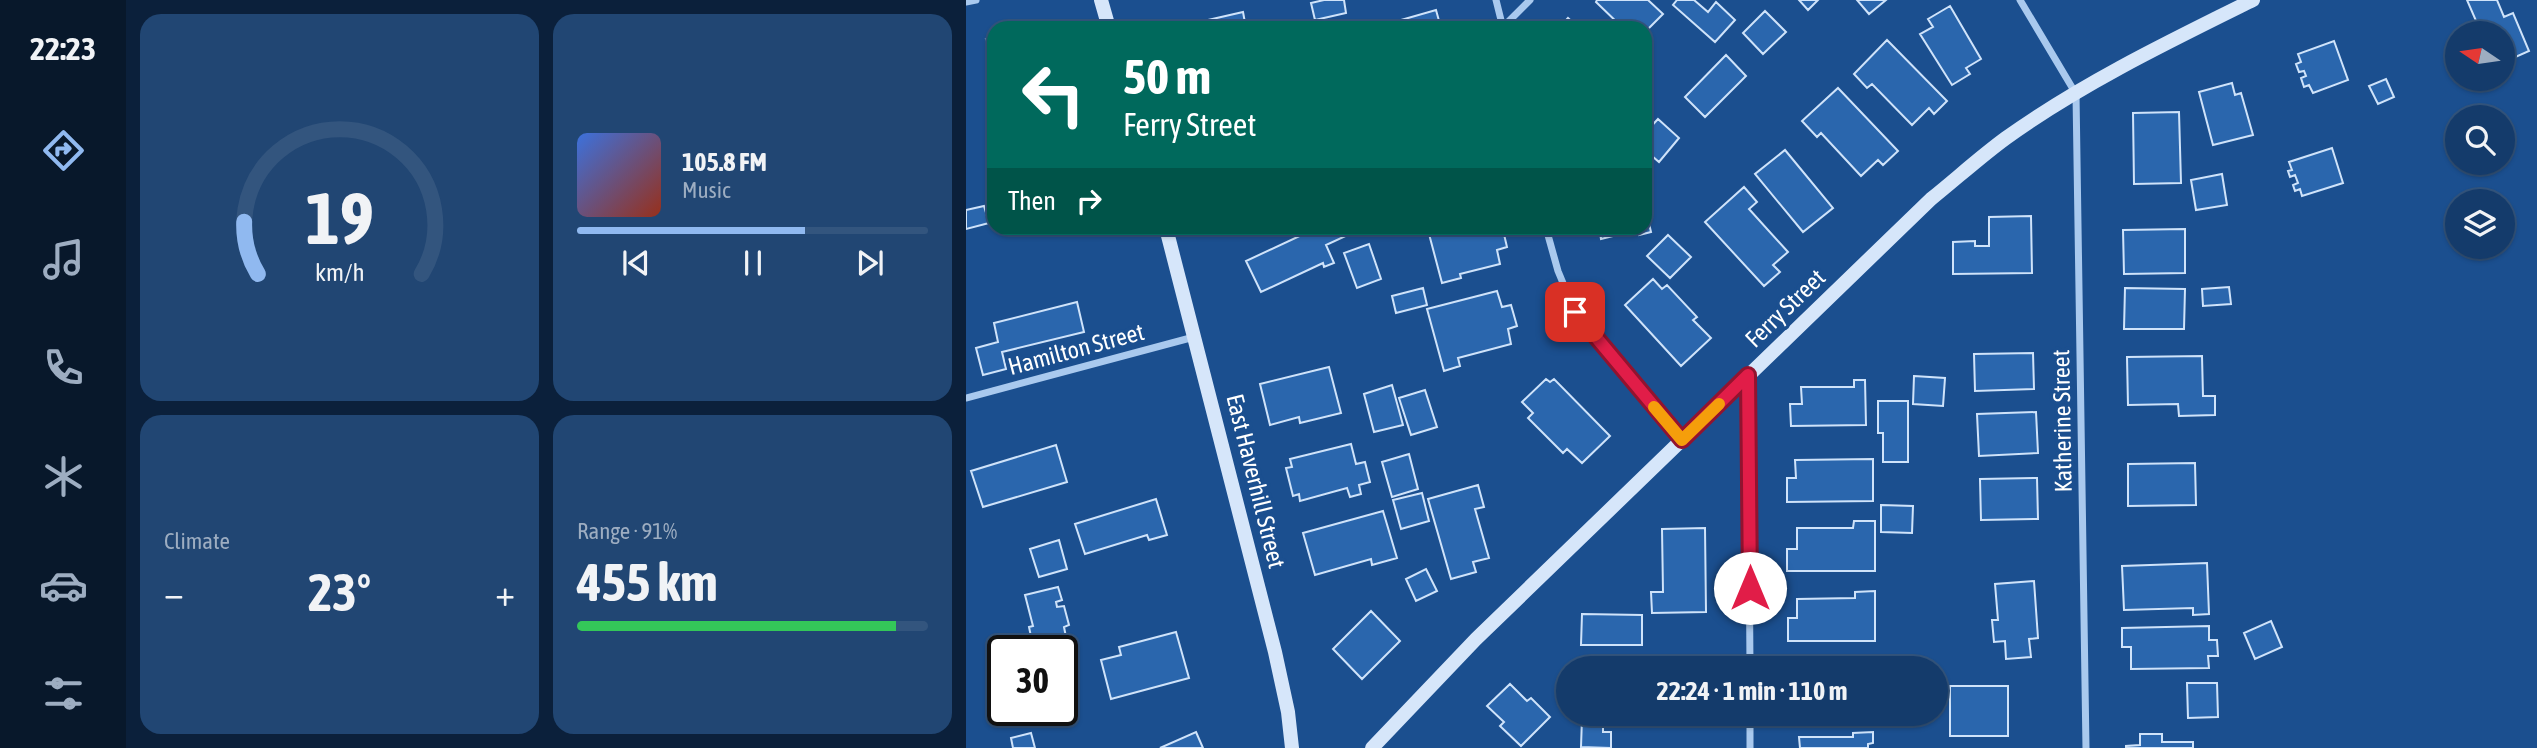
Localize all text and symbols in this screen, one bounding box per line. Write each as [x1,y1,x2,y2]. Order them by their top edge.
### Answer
north arrow [2445,21,2515,91]
map controls [2445,21,2515,259]
text: 22:23 [30,30,96,67]
text: 50 m [1123,48,1211,104]
icon: left [1008,49,1099,140]
button: search [2445,105,2515,175]
text: Ferry Street [1123,106,1256,143]
icon: directions [39,126,88,175]
text: 105.8 FM [682,147,767,177]
text: 19 [305,176,374,259]
text: Music [682,177,730,203]
icon: right [1070,182,1108,220]
text: Then [1008,186,1056,216]
button: layers [2445,189,2515,259]
icon: music [39,235,88,284]
icon: previous [617,244,655,282]
icon: pause [734,244,772,282]
icon: next [851,244,889,282]
text: km/h [315,258,364,286]
street label: Ferry Street [1740,263,1830,352]
pin [1545,282,1605,342]
icon: arrive [1556,293,1594,331]
street label: Hamilton Street [1005,318,1147,380]
icon: phone [39,343,88,392]
street label: Katherine Street [2047,349,2077,493]
street label: East Haverhill Street [1221,391,1291,571]
icon: climate [39,452,88,501]
text: Range · 91% [577,518,677,544]
text: Climate [164,528,230,554]
position arrow [1713,551,1787,625]
text: 455 km [577,552,718,612]
icon: car [39,561,88,610]
text: 23° [308,562,371,622]
text: − [164,571,184,614]
text: + [495,571,515,614]
speed limit sign: 30 [987,635,1078,726]
icon: filters [39,669,88,718]
text: 22:24 · 1 min · 110 m [1657,676,1847,706]

